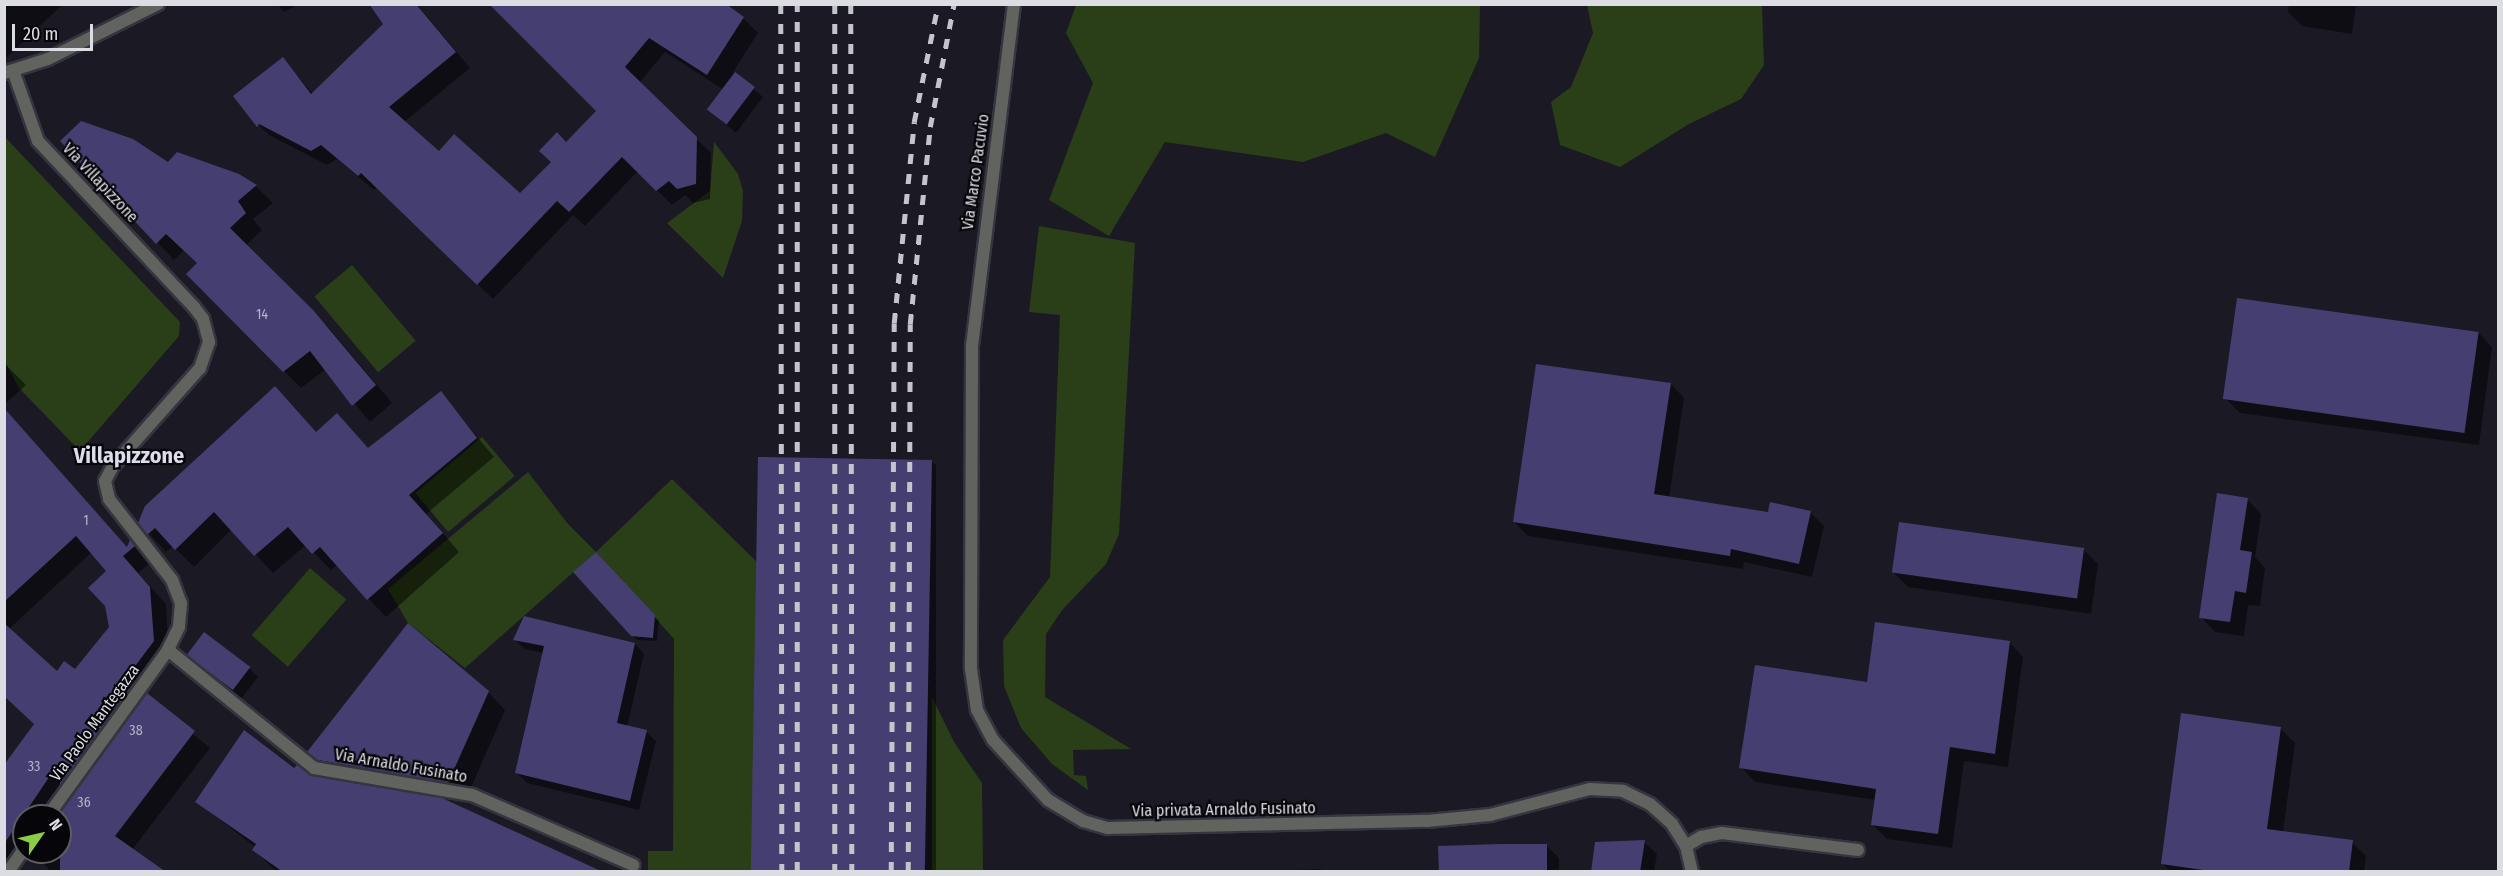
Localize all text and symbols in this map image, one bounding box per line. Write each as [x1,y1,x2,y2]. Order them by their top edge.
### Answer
scale bar [15,12,96,50]
text: 20 m [23,23,58,45]
street label: Via Marco Pacuvio [958,113,994,231]
street label: Via Villapizzone [58,139,142,227]
house number: 14 [256,307,268,323]
district label: Villapizzone [74,443,184,469]
house number: 1 [83,513,89,529]
street label: Via Paolo Mantegazza [46,661,144,785]
house number: 38 [129,723,143,739]
street label: Via Arnaldo Fusinato [333,745,469,787]
house number: 33 [28,759,40,775]
house number: 36 [77,795,91,811]
street label: Via privata Arnaldo Fusinato [1132,799,1316,821]
north arrow [12,804,72,864]
text: N [45,815,66,834]

